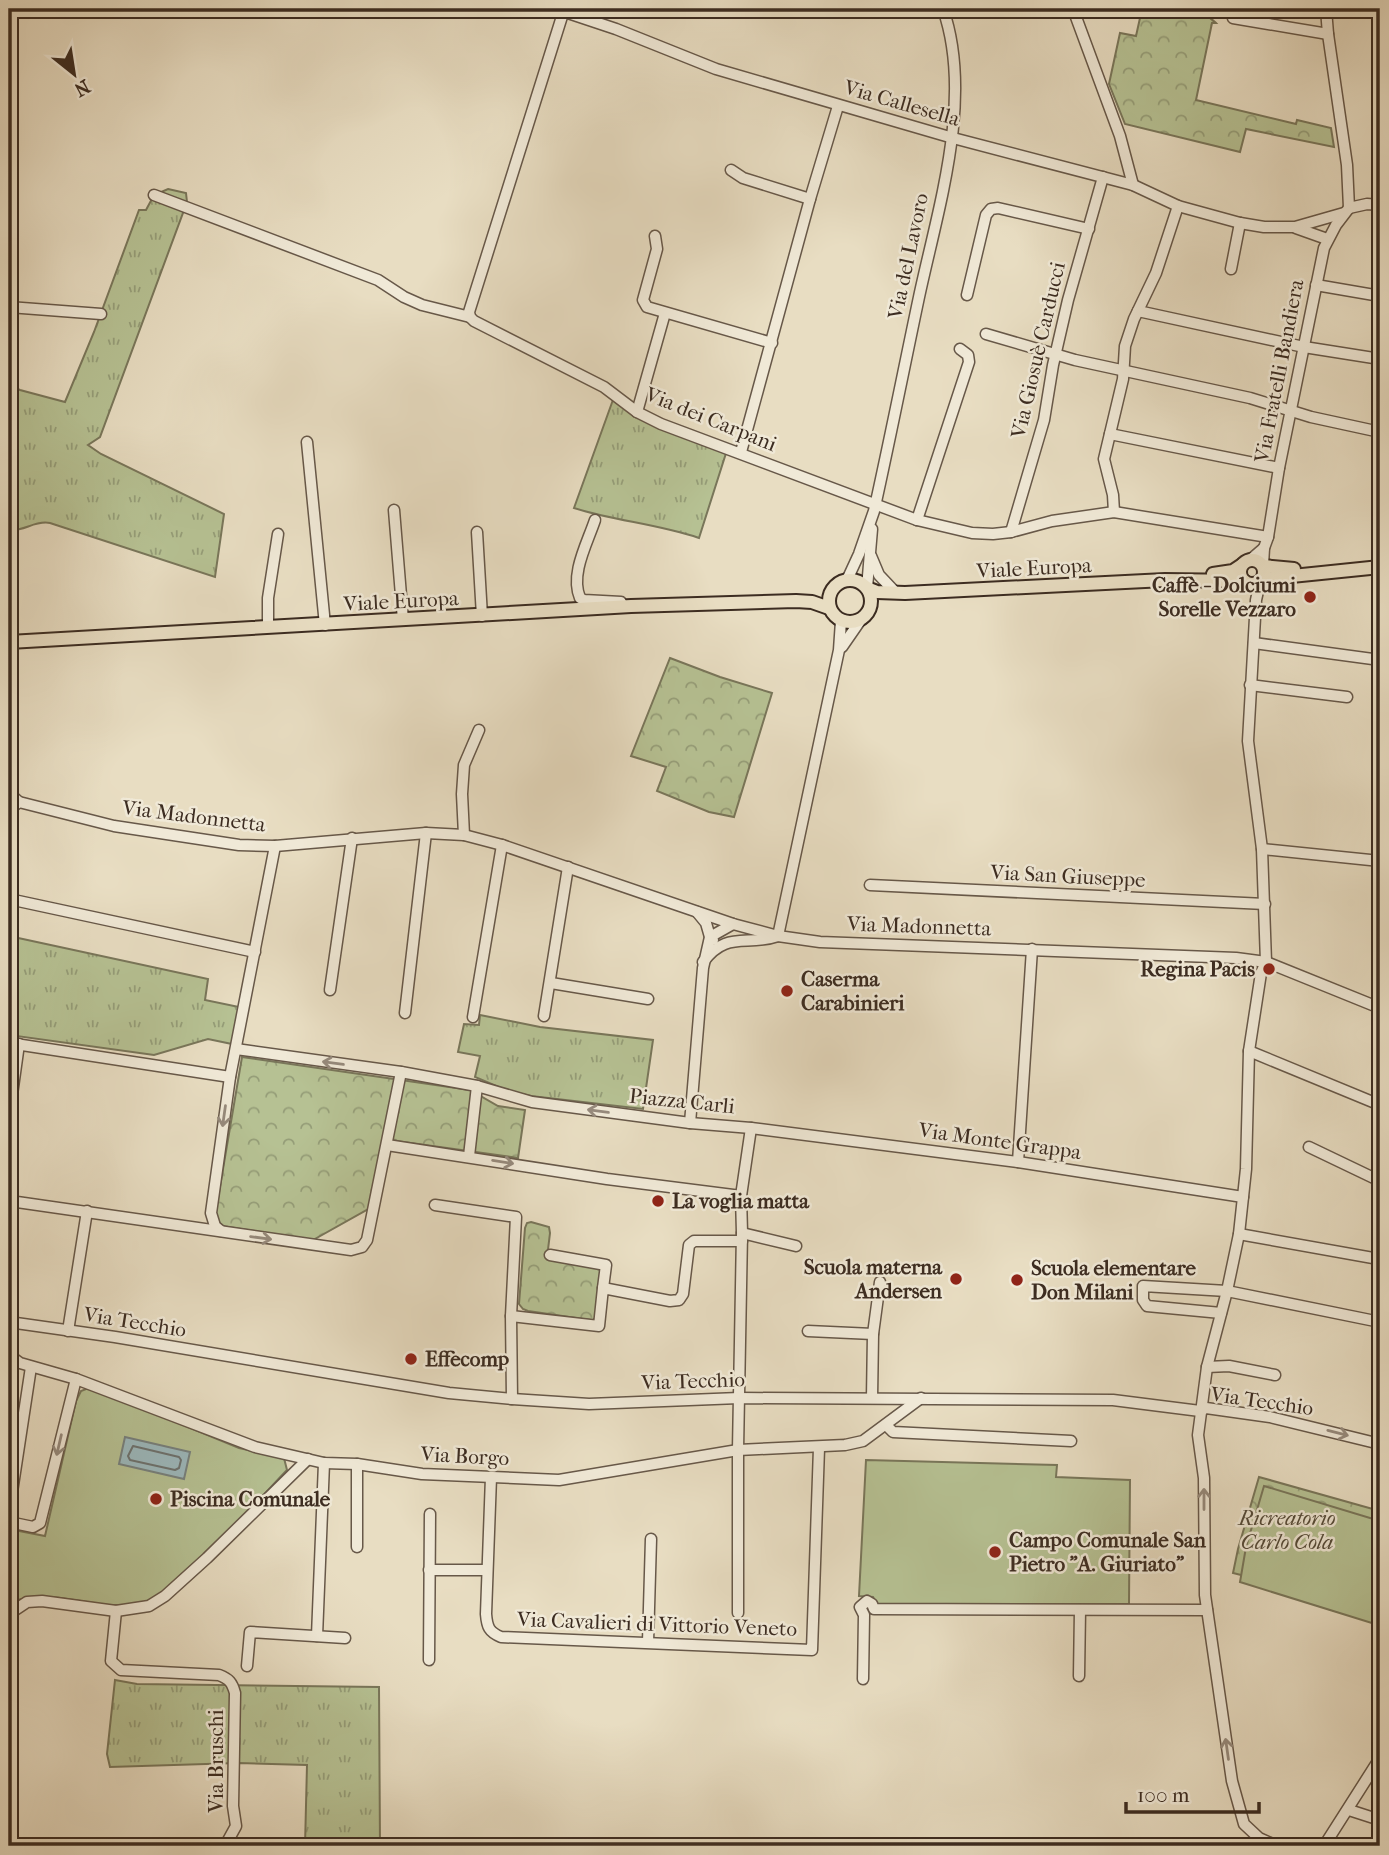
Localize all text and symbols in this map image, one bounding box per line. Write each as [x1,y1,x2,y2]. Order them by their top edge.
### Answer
north arrow [38,38,108,108]
text: N [70,75,94,101]
street label: Via Callesella [840,75,963,131]
street label: Via del Lavoro [883,191,933,322]
street label: Via Giosuè Carducci [1006,259,1070,442]
street label: Via Fratelli Bandiera [1249,277,1309,466]
street label: Via dei Carpani [641,381,780,456]
street label: Viale Europa [975,553,1092,583]
place label: Caffè - Dolciumi Sorelle Vezzaro [1152,573,1297,621]
street label: Viale Europa [342,586,459,616]
marker: Caffè - Dolciumi Sorelle Vezzaro [1302,589,1318,605]
street label: Via Madonnetta [120,795,267,837]
street label: Via San Giuseppe [989,860,1146,892]
street label: Via Madonnetta [845,911,992,941]
place label: Regina Pacis [1140,957,1255,981]
marker: Regina Pacis [1261,961,1277,977]
place label: Caserma Carabinieri [801,967,905,1015]
marker: Caserma Carabinieri [779,983,795,999]
one-way arrow [322,1056,345,1069]
street label: Piazza Carli [628,1084,736,1118]
one-way arrow [218,1104,231,1127]
one-way arrow [587,1104,610,1117]
street label: Via Monte Grappa [916,1118,1083,1164]
one-way arrow [491,1156,514,1169]
place label: La voglia matta [672,1189,810,1213]
marker: La voglia matta [650,1193,666,1209]
one-way arrow [250,1231,272,1244]
place label: Scuola materna Andersen [804,1255,943,1303]
place label: Scuola elementare Don Milani [1031,1256,1197,1304]
marker: Scuola materna Andersen [948,1271,964,1287]
marker: Scuola elementare Don Milani [1009,1272,1025,1288]
street label: Via Tecchio [81,1302,188,1342]
place label: Effecomp [425,1347,510,1371]
marker: Effecomp [403,1351,419,1367]
street label: Via Tecchio [640,1367,745,1395]
street label: Via Tecchio [1208,1382,1315,1420]
one-way arrow [1327,1427,1349,1440]
one-way arrow [52,1433,65,1456]
street label: Via Borgo [419,1442,510,1470]
place label: Piscina Comunale [170,1487,331,1511]
one-way arrow [1197,1488,1211,1511]
marker: Piscina Comunale [148,1491,164,1507]
park label: Ricreatorio Carlo Cola [1236,1506,1336,1554]
place label: Campo Comunale San Pietro "A. Giuriato" [1009,1528,1207,1576]
marker: Campo Comunale San Pietro "A. Giuriato" [987,1544,1003,1560]
street label: Via Cavalieri di Vittorio Veneto [515,1607,798,1641]
street label: Via Bruschi [204,1709,228,1814]
one-way arrow [1220,1738,1233,1761]
scale bar [1126,1771,1260,1815]
text: 100 m [1137,1783,1190,1807]

